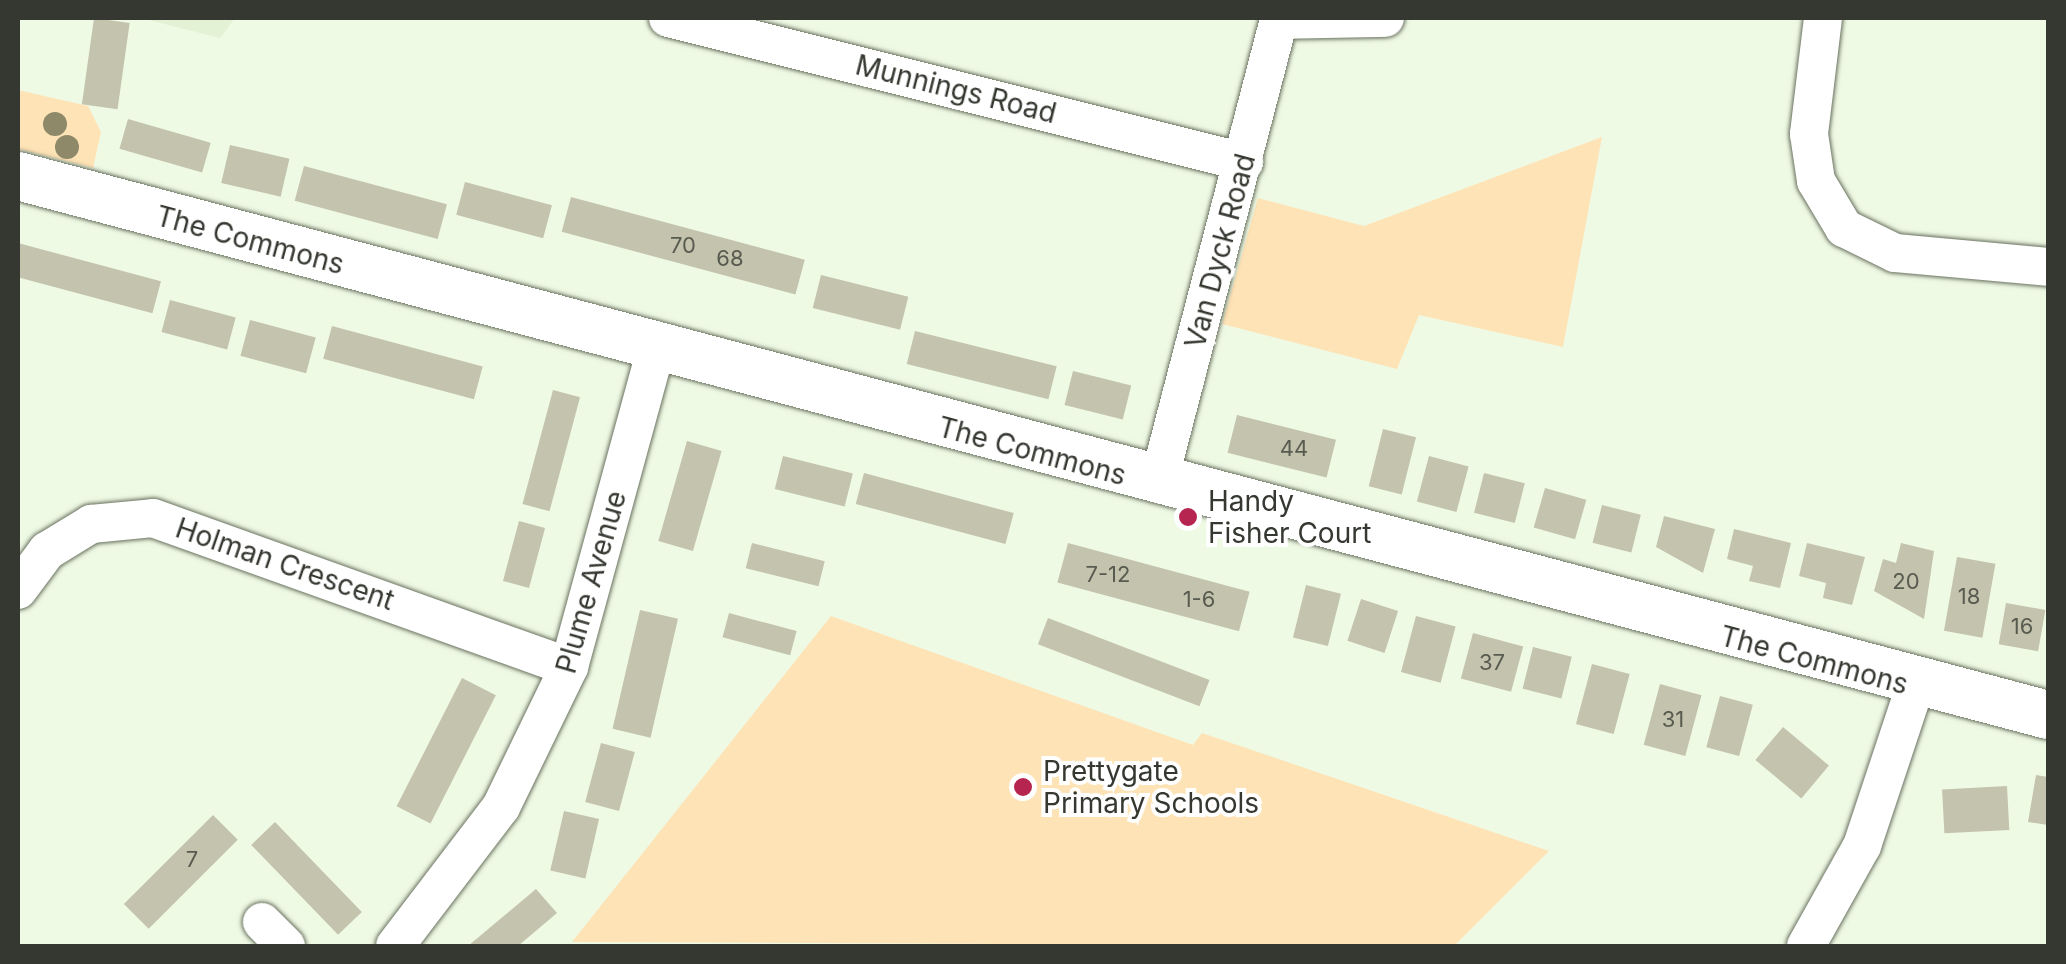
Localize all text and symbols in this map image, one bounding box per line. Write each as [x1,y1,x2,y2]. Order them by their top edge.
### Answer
street label: Munnings Road [852,48,1060,130]
street label: Van Dyck Road [1178,150,1262,352]
street label: The Commons [152,199,348,281]
house number: 70 [670,233,696,259]
house number: 68 [716,246,744,272]
street label: The Commons [934,410,1130,492]
house number: 44 [1280,436,1308,462]
place label: Handy Fisher Court [1208,484,1371,550]
street label: Plume Avenue [549,487,633,677]
marker: Handy Fisher Court [1177,506,1199,528]
street label: Holman Crescent [171,511,399,617]
house number: 7-12 [1086,562,1130,588]
house number: 20 [1892,569,1920,595]
house number: 18 [1958,584,1980,610]
house number: 1-6 [1183,587,1215,613]
house number: 16 [2011,614,2033,640]
street label: The Commons [1716,619,1912,701]
house number: 37 [1479,650,1505,676]
house number: 31 [1662,707,1684,733]
place label: Prettygate Primary Schools [1043,754,1259,820]
marker: Prettygate Primary Schools [1012,776,1034,798]
house number: 7 [186,847,198,873]

